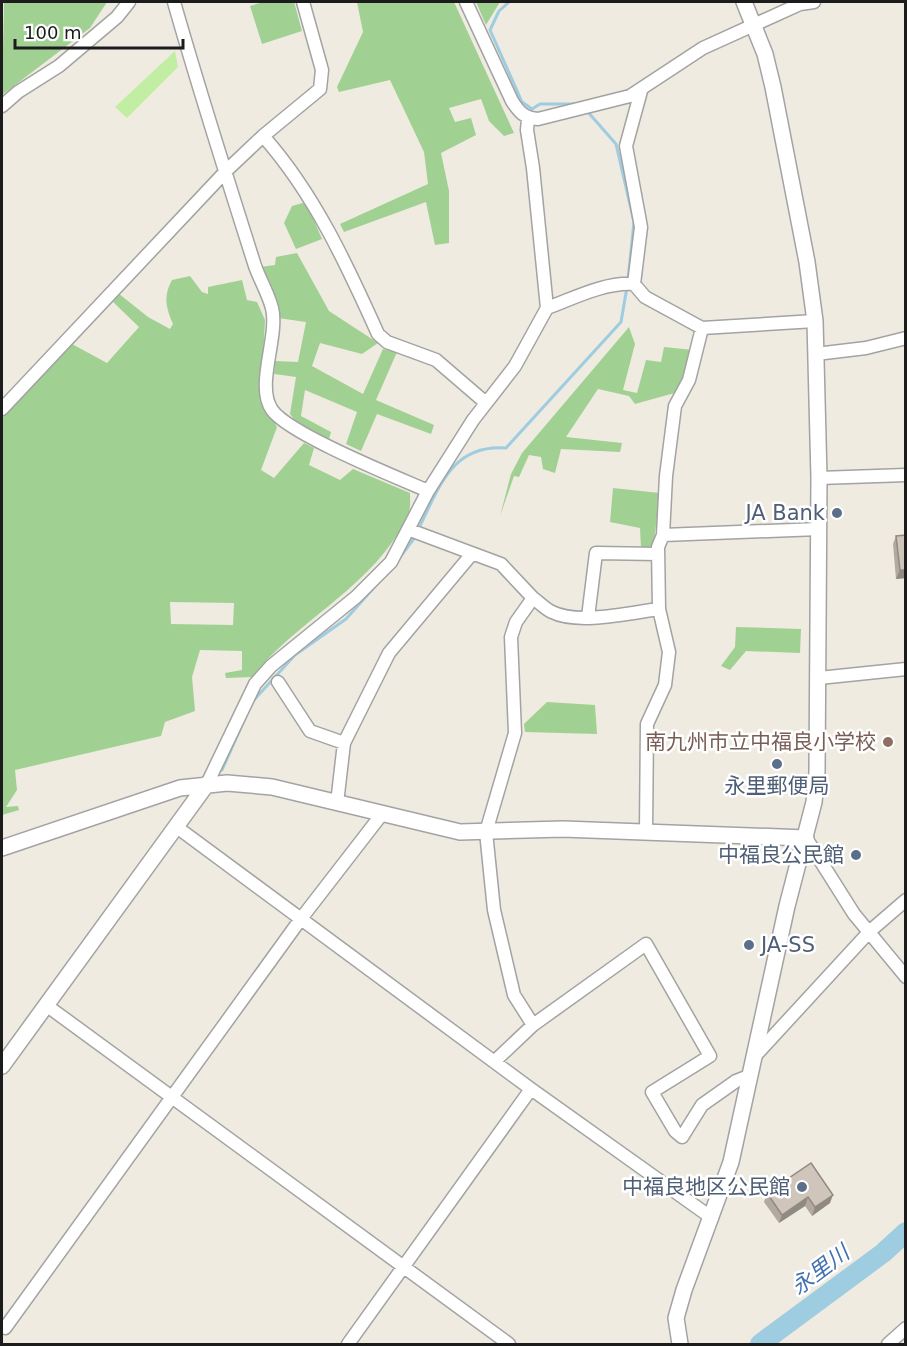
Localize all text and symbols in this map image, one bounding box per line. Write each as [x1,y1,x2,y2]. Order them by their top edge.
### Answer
scale bar [15,12,183,50]
text: 100 m [24,22,82,43]
place label: JA Bank [743,501,826,525]
marker: JA Bank [830,506,844,520]
place label: 南九州市立中福良小学校 [645,730,876,754]
marker: 南九州市立中福良小学校 [881,735,895,749]
marker: 永里郵便局 [770,757,784,771]
place label: 永里郵便局 [725,774,830,798]
place label: 中福良公民館 [718,843,844,867]
marker: 中福良公民館 [849,848,863,862]
place label: JA-SS [759,933,815,957]
marker: JA-SS [742,938,756,952]
place label: 中福良地区公民館 [622,1175,790,1199]
marker: 中福良地区公民館 [795,1180,809,1194]
water label: 永里川 [786,1239,855,1300]

